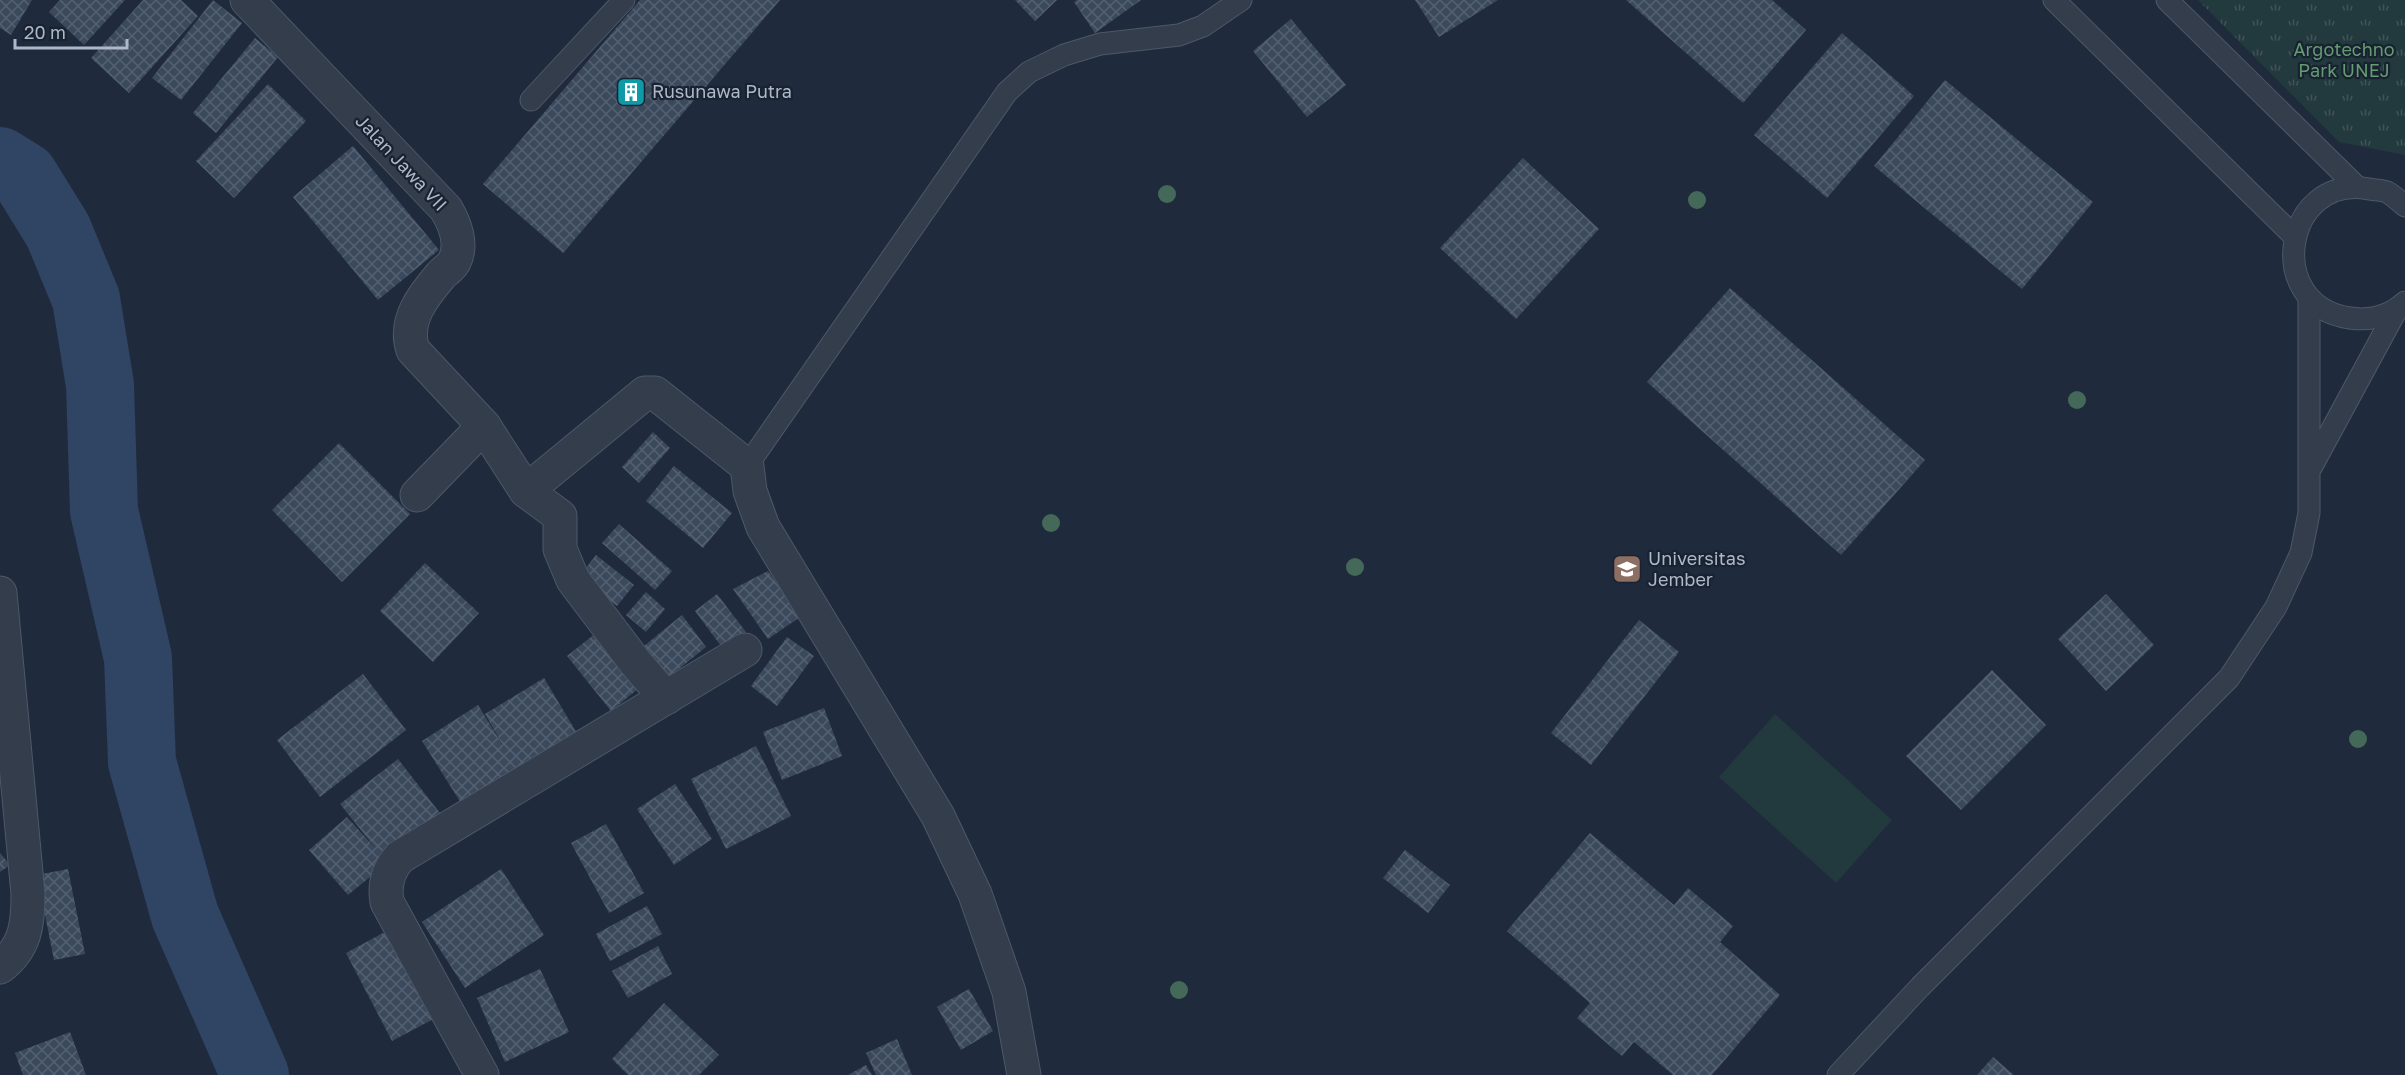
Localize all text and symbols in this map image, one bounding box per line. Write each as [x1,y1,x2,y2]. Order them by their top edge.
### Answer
scale bar [15,12,128,50]
text: 20 m [24,21,66,43]
park label: Argotechno Park UNEJ [2293,38,2395,81]
building icon: Rusunawa Putra [615,76,647,108]
place label: Rusunawa Putra [652,80,792,102]
street label: Jalan Jawa VII [351,110,452,215]
place label: Universitas Jember [1648,547,1746,590]
school or university icon: Universitas Jember [1611,553,1643,585]

